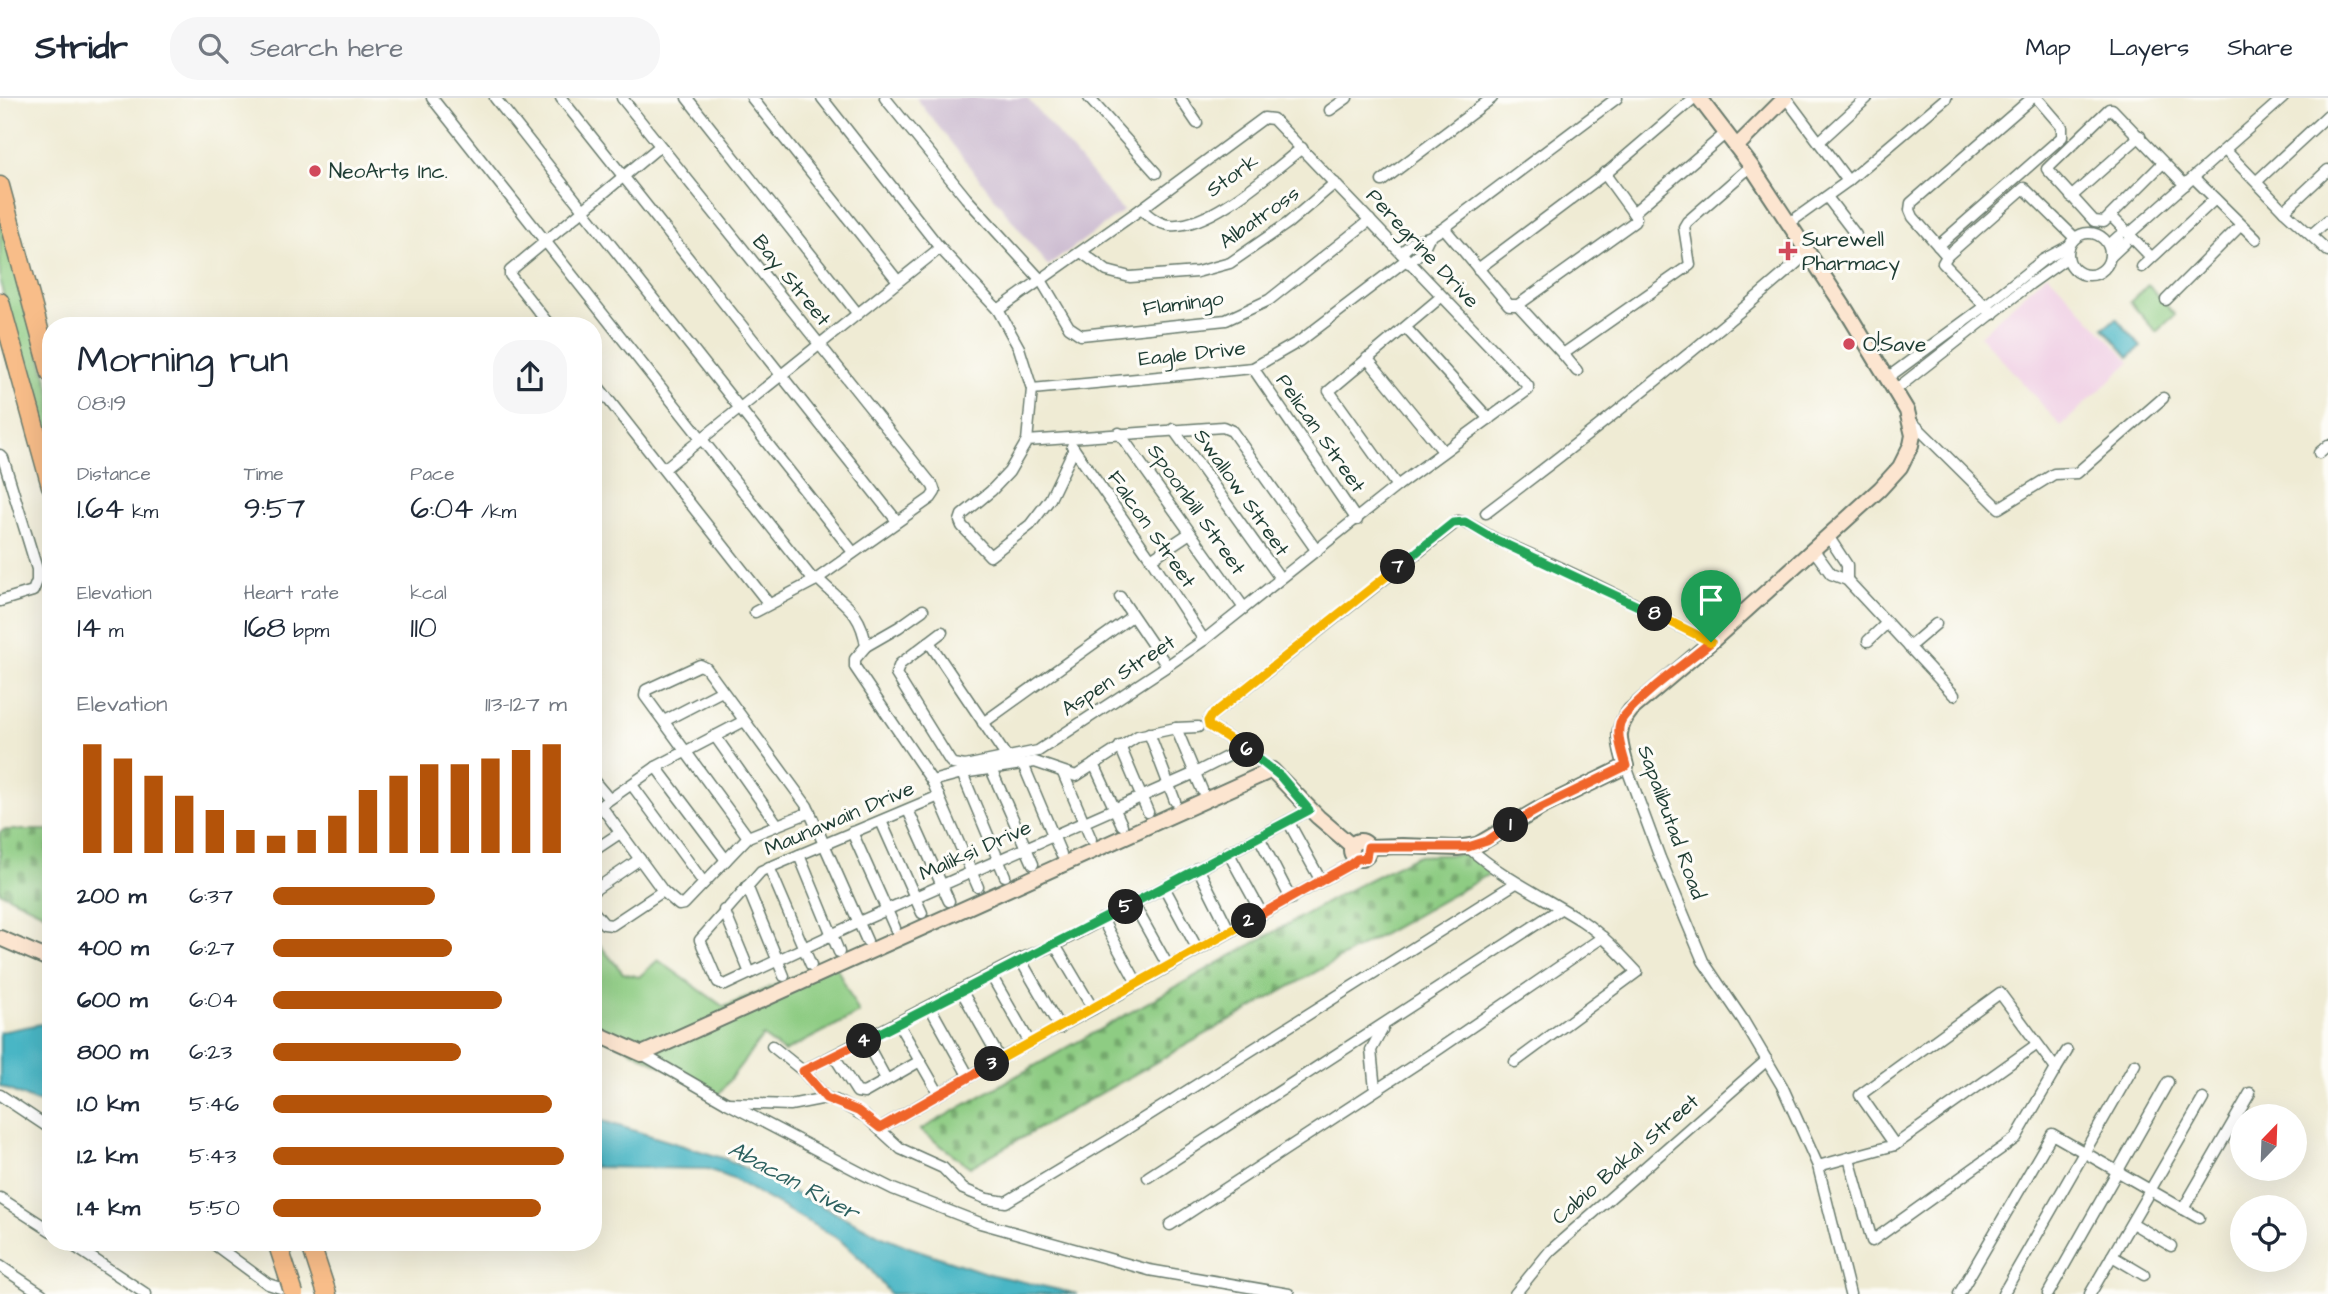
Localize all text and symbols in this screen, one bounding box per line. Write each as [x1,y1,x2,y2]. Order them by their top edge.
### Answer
search box [170,17,660,80]
text: Stridr [35,25,128,71]
icon: search [194,29,232,67]
text: Search here [250,30,403,66]
text: Map [2026,31,2071,65]
text: Layers [2109,31,2189,65]
text: Share [2227,31,2293,65]
street label: Stork [1200,147,1265,204]
place label: NeoArts Inc. [329,157,448,186]
marker: NeoArts Inc. [307,163,323,179]
street label: Albatross [1213,179,1305,256]
street label: Peregrine Drive [1358,182,1486,316]
place label: Surewell Pharmacy [1802,225,1900,280]
street label: Bay Street [744,228,838,334]
marker: Surewell Pharmacy [1780,243,1796,259]
street label: Flamingo [1141,283,1226,325]
place label: O!Save [1863,330,1926,359]
street label: Eagle Drive [1137,333,1247,376]
text: Morning run [77,335,289,387]
marker: O!Save [1841,336,1857,352]
button: share [493,340,567,414]
street label: Pelican Street [1269,368,1373,499]
text: 08:19 [77,387,126,419]
street label: Swallow Street [1187,423,1297,562]
street label: Spoonbill Street [1140,438,1253,582]
text: Distance [77,461,151,488]
text: Time [244,461,283,488]
text: Pace [410,461,454,488]
street label: Falcon Street [1100,465,1203,594]
text: 1.64 [77,488,124,530]
text: 9:57 [244,488,305,530]
text: 6:04 [410,488,474,530]
text: km [124,499,158,526]
text: /km [474,499,516,526]
pin: 7 [1380,550,1416,584]
text: 7 [1392,553,1403,580]
pin [1681,570,1741,642]
text: Elevation [77,580,152,607]
text: Heart rate [244,580,339,607]
text: kcal [410,580,447,607]
icon: arrive [1692,581,1730,619]
pin: 8 [1638,596,1672,632]
text: 8 [1648,600,1661,627]
text: 14 [77,607,101,649]
text: 168 [244,607,286,649]
text: 110 [410,607,437,649]
text: m [101,618,124,645]
text: bpm [286,618,329,645]
street label: Aspen Street [1056,627,1182,724]
text: Elevation [77,688,168,720]
text: 113–127 m [485,688,567,720]
pin: 6 [1230,732,1264,768]
text: 6 [1241,736,1252,763]
street label: Sapalibutad Road [1629,741,1713,904]
street label: Maunawain Drive [760,774,919,863]
pin: 1 [1494,808,1528,842]
text: 1 [1509,811,1512,838]
street label: Maliksi Drive [914,813,1036,888]
text: 200 m [77,880,146,912]
text: 6:37 [189,880,233,912]
pin: 5 [1108,890,1144,924]
text: 5 [1119,893,1132,920]
pin: 2 [1232,904,1266,938]
text: 2 [1243,907,1254,934]
text: 400 m [77,932,149,964]
text: 6:27 [189,932,235,964]
text: 600 m [77,984,148,1016]
text: 6:04 [189,984,237,1016]
pin: 4 [846,1024,882,1058]
text: 4 [857,1027,870,1054]
text: 800 m [77,1036,148,1068]
text: 6:23 [189,1036,232,1068]
pin: 3 [974,1046,1010,1082]
text: 3 [987,1050,996,1077]
street label: Cabio Bakal Street [1545,1087,1706,1231]
text: 1.0 km [77,1088,139,1120]
text: 5:46 [189,1088,239,1120]
north arrow [2230,1104,2306,1181]
map controls [2230,1104,2307,1272]
water label: Abacan River [723,1133,866,1230]
text: 1.2 km [77,1140,138,1172]
text: 5:43 [189,1140,236,1172]
text: 1.4 km [77,1192,140,1224]
text: 5:50 [189,1192,240,1224]
button: locate [2230,1195,2307,1272]

